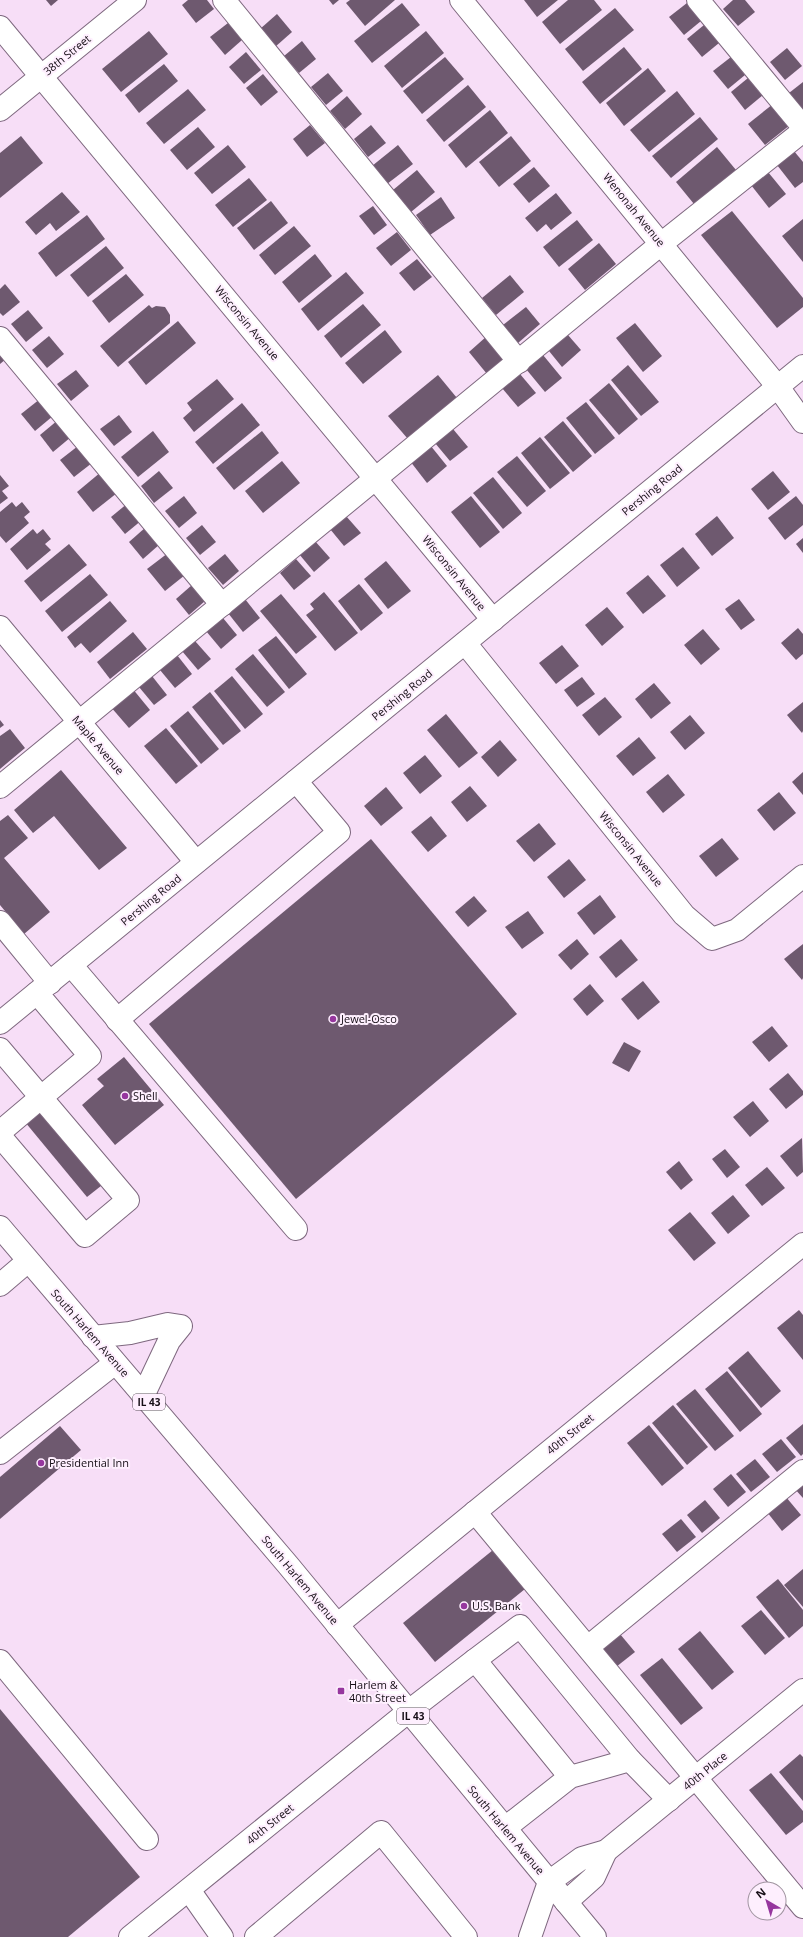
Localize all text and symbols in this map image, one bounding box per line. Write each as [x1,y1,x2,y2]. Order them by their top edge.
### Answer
street label: 38th Street [40,31,94,78]
street label: Wenonah Avenue [600,170,669,250]
street label: Wisconsin Avenue [212,282,283,363]
street label: Pershing Road [618,461,685,519]
street label: Wisconsin Avenue [419,532,489,613]
street label: Pershing Road [368,666,435,724]
street label: Maple Avenue [69,712,128,777]
street label: Wisconsin Avenue [596,808,666,889]
street label: Pershing Road [117,871,184,929]
place label: Jewel-Osco [340,1011,397,1026]
marker: Jewel-Osco [328,1014,338,1024]
place label: Shell [133,1088,158,1103]
marker: Shell [120,1091,130,1101]
street label: South Harlem Avenue [48,1286,133,1380]
road number: IL 43 [133,1394,165,1410]
street label: 40th Street [543,1410,597,1457]
place label: Presidential Inn [49,1455,129,1470]
marker: Presidential Inn [36,1458,46,1468]
street label: South Harlem Avenue [259,1532,342,1627]
place label: U.S. Bank [472,1598,521,1613]
marker: U.S. Bank [459,1601,469,1611]
place label: Harlem & 40th Street [349,1677,406,1705]
marker: Harlem & 40th Street [336,1686,346,1696]
road number: IL 43 [397,1708,429,1724]
street label: 40th Place [679,1748,730,1793]
street label: South Harlem Avenue [465,1782,548,1877]
street label: 40th Street [243,1800,297,1847]
north arrow [747,1881,787,1921]
text: N [752,1884,769,1901]

